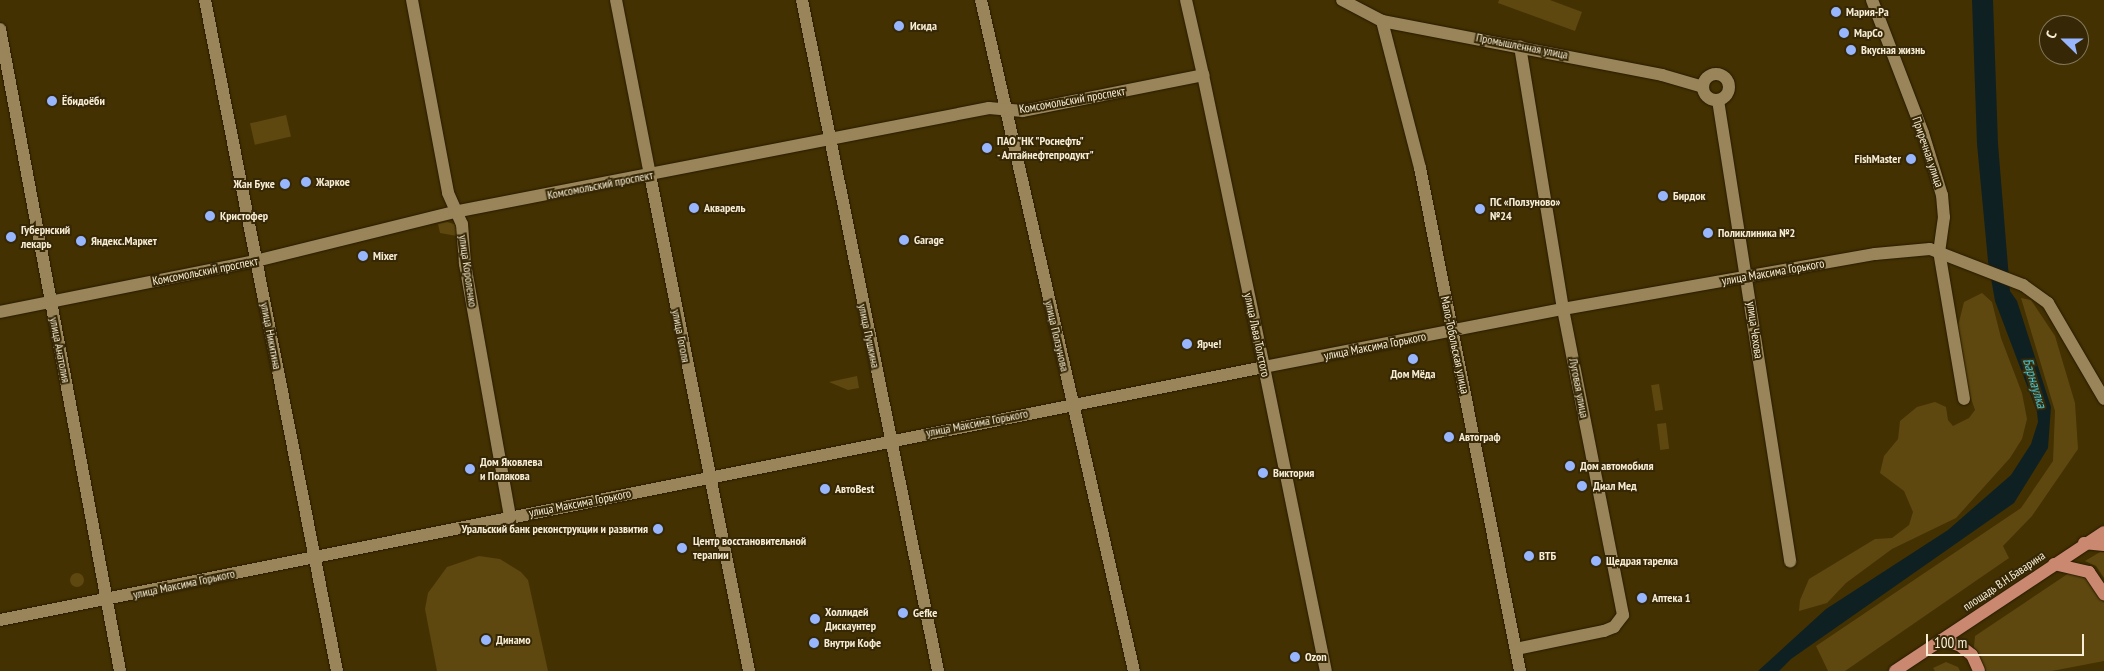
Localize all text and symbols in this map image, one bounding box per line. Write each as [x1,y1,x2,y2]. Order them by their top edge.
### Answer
place label: Мария-Ра [1846,5,1889,19]
marker: Мария-Ра [1830,6,1842,18]
north arrow [2039,15,2089,65]
marker: Исида [892,19,906,33]
place label: Исида [910,19,937,33]
place label: МарСо [1854,26,1883,40]
marker: МарСо [1838,27,1850,39]
text: С [2041,28,2061,41]
street label: Промышленная улица [1475,30,1569,62]
place label: Вкусная жизнь [1861,43,1925,57]
marker: Вкусная жизнь [1845,44,1857,56]
street label: Комсомольский проспект [1018,84,1126,116]
place label: Ёбидоёби [62,94,105,108]
marker: Ёбидоёби [46,95,58,107]
street label: Приречная улица [1909,115,1947,189]
place label: ПАО "НК "Роснефть" - Алтайнефтепродукт" [997,134,1095,162]
marker: ПАО "НК "Роснефть" - Алтайнефтепродукт" [981,142,993,154]
place label: FishMaster [1854,152,1901,166]
marker: FishMaster [1905,153,1917,165]
street label: Комсомольский проспект [546,168,654,202]
place label: Жаркое [316,175,350,189]
marker: Жаркое [300,176,312,188]
place label: Жан Буке [233,177,275,191]
marker: Жан Буке [279,178,291,190]
place label: Бирдок [1673,189,1705,203]
marker: Бирдок [1657,190,1669,202]
place label: ПС «Ползуново» №24 [1490,195,1561,223]
place label: Акварель [704,201,745,215]
marker: Акварель [688,202,700,214]
marker: ПС «Ползуново» №24 [1474,203,1486,215]
place label: Кристофер [220,209,268,223]
marker: Кристофер [204,210,216,222]
place label: Губернский лекарь [21,223,70,251]
place label: Поликлиника №2 [1718,226,1795,240]
marker: Поликлиника №2 [1702,227,1714,239]
marker: Губернский лекарь [5,231,17,243]
place label: Garage [914,233,944,247]
place label: Яндекс.Маркет [91,234,157,248]
street label: улица Короленко [456,234,480,308]
marker: Garage [898,234,910,246]
marker: Яндекс.Маркет [75,235,87,247]
place label: Mixer [373,249,397,263]
marker: Mixer [357,250,369,262]
street label: Комсомольский проспект [151,254,259,288]
street label: улица Максима Горького [1721,256,1825,288]
street label: улица Льва Толстого [1241,292,1273,378]
street label: Мало-Тобольская улица [1438,295,1472,395]
street label: улица Ползунова [1042,299,1072,373]
street label: улица Никитина [257,301,285,371]
street label: улица Чехова [1744,301,1766,359]
street label: улица Пушкина [855,303,883,369]
street label: улица Гоголя [669,308,693,364]
street label: улица Анатолия [47,316,73,384]
street label: улица Максима Горького [1323,329,1427,363]
place label: Ярче! [1197,337,1221,351]
marker: Ярче! [1181,338,1193,350]
marker: Дом Мёда [1407,353,1419,365]
water label: Барнаулка [2019,356,2051,410]
street label: Луговая улица [1566,357,1592,419]
place label: Дом Мёда [1391,367,1435,381]
street label: улица Максима Горького [925,406,1029,440]
place label: Автограф [1459,430,1500,444]
marker: Автограф [1443,431,1455,443]
place label: Дом Яковлева и Полякова [480,455,542,483]
place label: Дом автомобиля [1580,459,1654,473]
marker: Дом автомобиля [1564,460,1576,472]
marker: Дом Яковлева и Полякова [464,463,476,475]
place label: Виктория [1273,466,1314,480]
marker: Виктория [1257,467,1269,479]
marker: Диал Мед [1575,479,1589,493]
place label: Диал Мед [1593,479,1637,493]
place label: АвтоBest [835,482,874,496]
marker: АвтоBest [819,483,831,495]
street label: улица Максима Горького [528,486,632,520]
place label: Уральский банк реконструкции и развития [461,522,648,536]
marker: Уральский банк реконструкции и развития [652,523,664,535]
place label: Центр восстановительной терапии [693,534,806,562]
marker: Центр восстановительной терапии [675,541,689,555]
street label: площадь В.Н.Баварина [1960,548,2048,614]
place label: ВТБ [1539,549,1556,563]
marker: ВТБ [1523,550,1535,562]
place label: Щедрая тарелка [1606,554,1678,568]
marker: Щедрая тарелка [1590,555,1602,567]
street label: улица Максима Горького [132,566,236,602]
place label: Аптека 1 [1652,591,1691,605]
marker: Аптека 1 [1636,592,1648,604]
place label: Холлидей Дискаунтер [825,605,876,633]
place label: Gefke [913,606,937,620]
marker: Gefke [897,607,909,619]
marker: Холлидей Дискаунтер [809,613,821,625]
scale bar [1929,624,2086,656]
place label: Динамо [496,633,531,647]
text: 100 m [1934,633,1967,652]
marker: Динамо [480,634,492,646]
place label: Внутри Кофе [824,636,881,650]
marker: Внутри Кофе [808,637,820,649]
place label: Ozon [1305,650,1327,664]
marker: Ozon [1289,651,1301,663]

